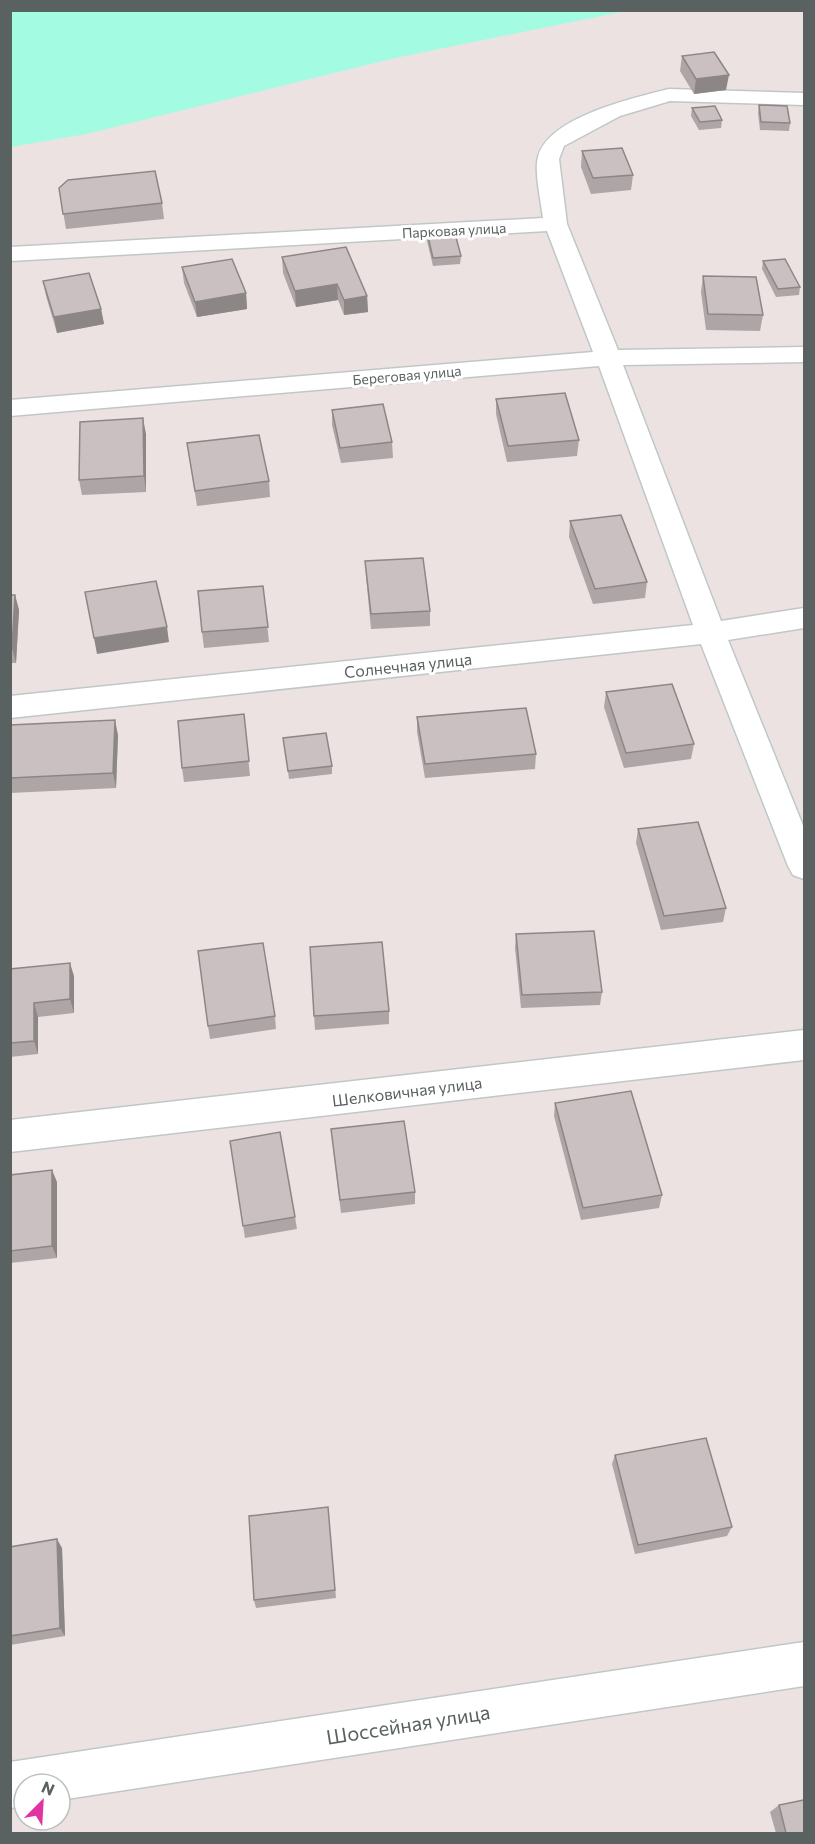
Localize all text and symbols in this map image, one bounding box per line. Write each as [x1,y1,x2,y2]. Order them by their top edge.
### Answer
street label: Парковая улица [401,219,507,241]
street label: Береговая улица [352,362,462,388]
street label: Солнечная улица [343,649,473,681]
street label: Шелковичная улица [331,1072,483,1110]
street label: Шоссейная улица [324,1699,492,1749]
north arrow [12,1772,72,1832]
text: N [39,1777,58,1799]

